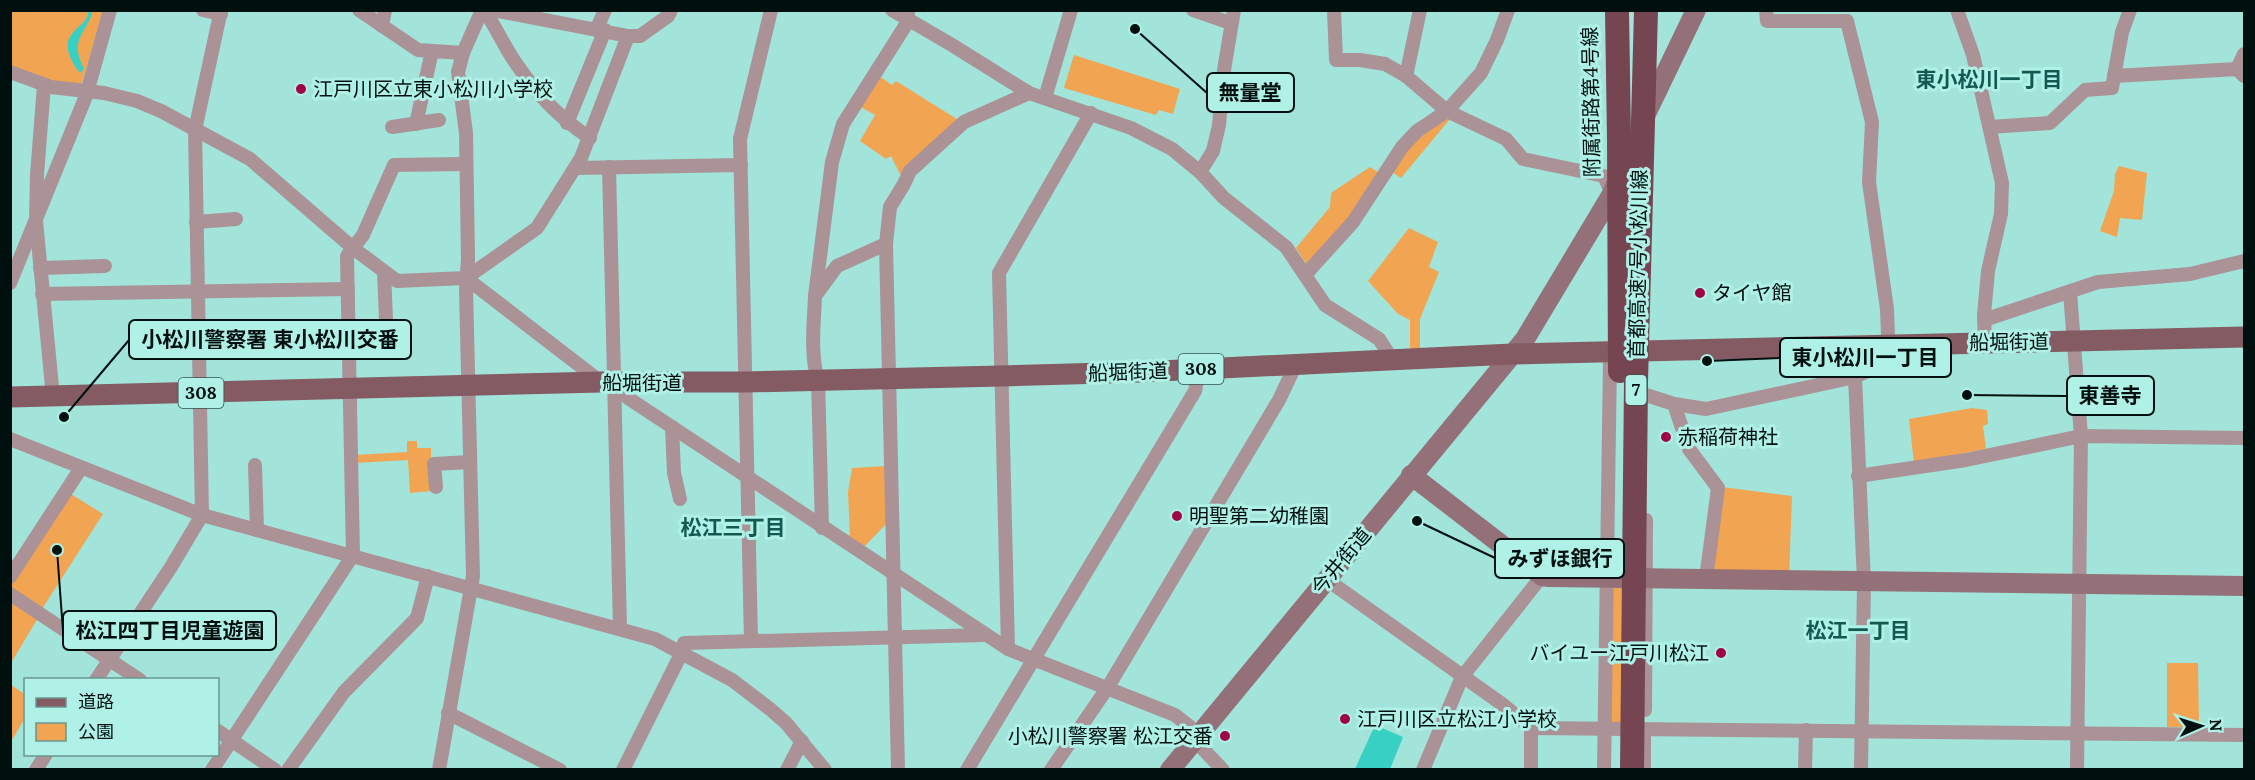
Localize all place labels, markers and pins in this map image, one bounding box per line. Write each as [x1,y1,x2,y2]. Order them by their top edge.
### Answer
callout: 無量堂 [1207,73,1294,112]
place label: 江戸川区立東小松川小学校 [313,76,553,101]
marker: 江戸川区立東小松川小学校 [294,82,308,96]
place label: タイヤ館 [1712,280,1791,305]
marker: タイヤ館 [1693,286,1707,300]
callout: 小松川警察署 東小松川交番 [129,320,411,359]
callout: 東小松川一丁目 [1780,338,1951,377]
callout: 東善寺 [2067,376,2154,415]
place label: 赤稲荷神社 [1678,424,1778,449]
marker: 赤稲荷神社 [1659,430,1673,444]
place label: 明聖第二幼稚園 [1189,503,1329,528]
marker: 明聖第二幼稚園 [1170,509,1184,523]
callout: みずほ銀行 [1495,539,1624,578]
callout: 松江四丁目児童遊園 [63,611,276,650]
place label: バイユー江戸川松江 [1529,640,1709,665]
marker: バイユー江戸川松江 [1714,646,1728,660]
place label: 江戸川区立松江小学校 [1357,706,1557,731]
marker: 江戸川区立松江小学校 [1338,712,1352,726]
place label: 小松川警察署 松江交番 [1008,723,1213,748]
marker: 小松川警察署 松江交番 [1218,729,1232,743]

